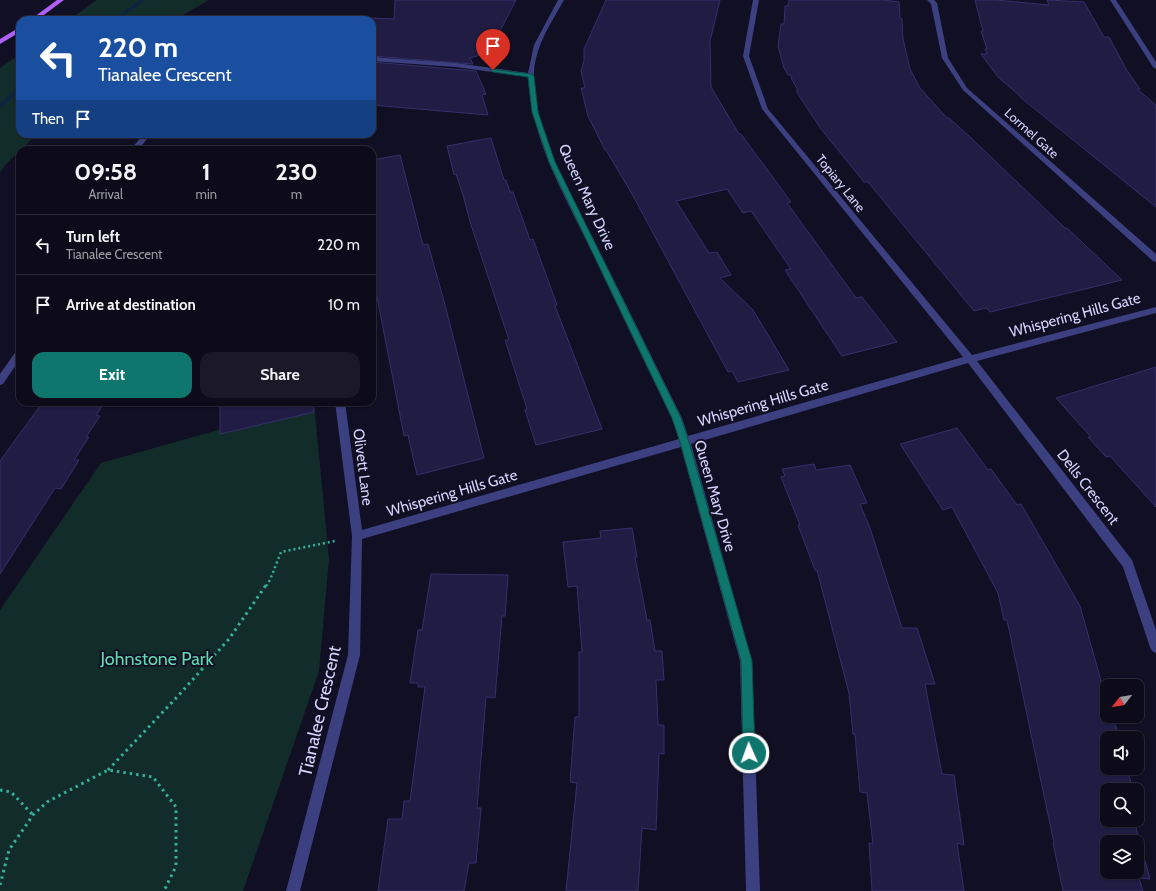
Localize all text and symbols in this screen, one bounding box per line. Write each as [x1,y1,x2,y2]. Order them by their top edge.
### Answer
pin [476,29,510,70]
text: 220 m [98,30,178,64]
icon: left [32,32,84,84]
icon: arrive [482,35,504,57]
text: Tianalee Crescent [98,64,232,86]
street label: Lormel Gate [1002,104,1063,162]
icon: arrive [72,108,94,130]
text: Then [32,110,64,128]
street label: Queen Mary Drive [555,141,620,253]
street label: Topiary Lane [813,151,869,215]
text: 09:58 [74,157,137,186]
text: 1 [202,157,211,186]
text: 230 [275,157,318,186]
text: Arrival [88,186,123,202]
text: min [196,186,217,202]
text: m [291,186,302,202]
text: Turn left [66,228,120,246]
icon: left [32,234,54,256]
text: 220 m [317,236,360,254]
text: Tianalee Crescent [66,246,162,262]
street label: Whispering Hills Gate [1007,289,1143,341]
icon: arrive [32,294,54,316]
text: Arrive at destination [66,296,196,314]
text: 10 m [328,296,360,314]
button: Exit [32,352,192,398]
button: Share [200,352,360,398]
street label: Whispering Hills Gate [696,376,831,430]
street label: Olivett Lane [349,428,377,507]
street label: Queen Mary Drive [690,438,740,554]
street label: Dells Crescent [1053,446,1123,528]
street label: Whispering Hills Gate [385,466,520,520]
street label: Tianalee Crescent [294,643,346,779]
park label: Johnstone Park [99,648,215,670]
north arrow [1100,679,1144,723]
map controls [1100,679,1144,879]
button: sound [1100,731,1144,775]
position arrow [728,732,770,774]
button: search [1100,783,1144,827]
button: layers [1100,835,1144,879]

